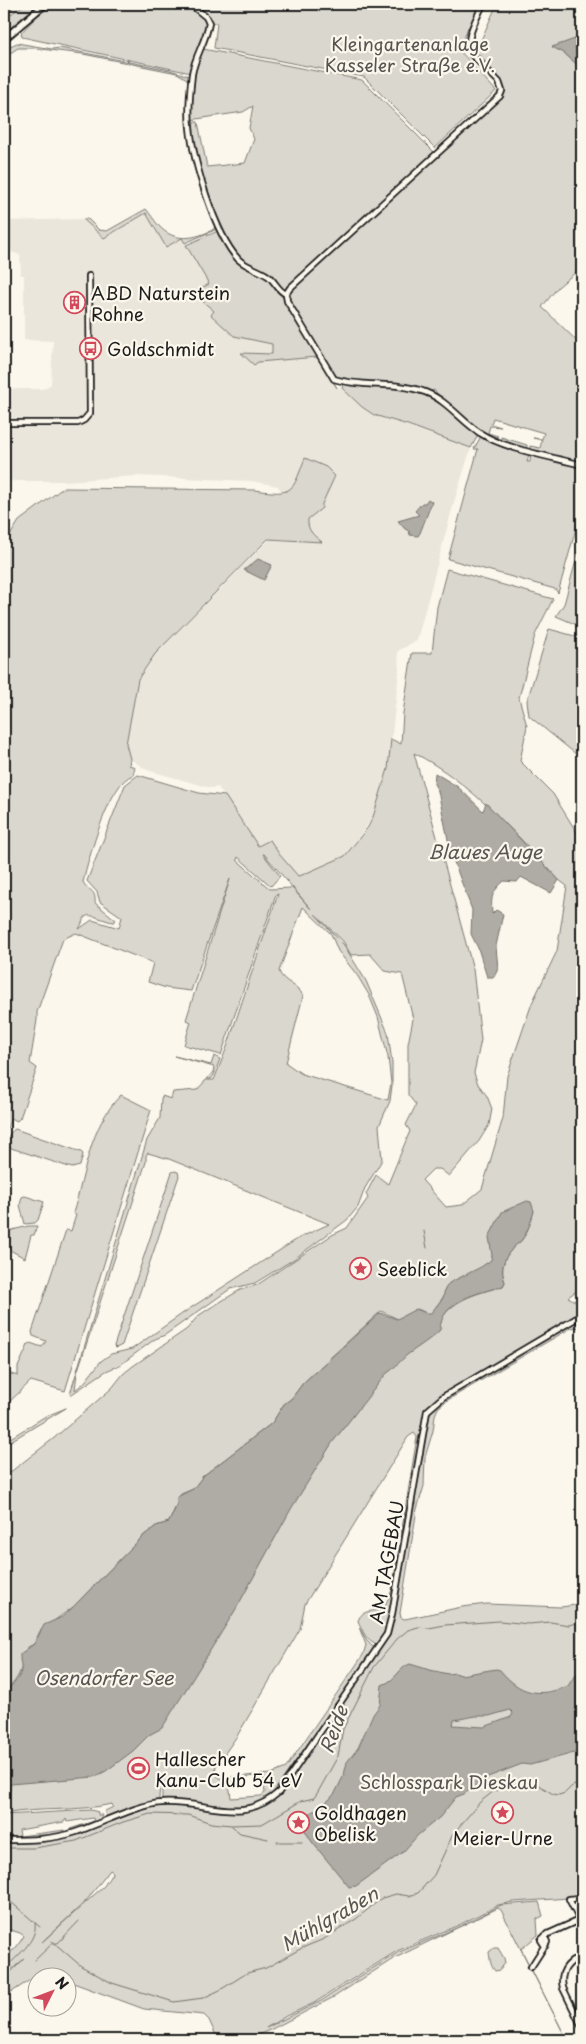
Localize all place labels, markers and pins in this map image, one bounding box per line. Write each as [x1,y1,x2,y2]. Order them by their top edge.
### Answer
place label: ABD Naturstein Rohne [91,279,230,327]
building icon: ABD Naturstein Rohne [63,290,87,314]
place label: Goldschmidt [107,335,214,362]
bus stop icon: Goldschmidt [79,336,103,360]
place label: Seeblick [377,1255,447,1282]
place icon: Seeblick [349,1256,373,1280]
place label: Hallescher Kanu-Club 54 eV [155,1745,302,1793]
sports icon: Hallescher Kanu-Club 54 eV [127,1756,151,1780]
place label: Goldhagen Obelisk [314,1799,407,1847]
place icon: Meier-Urne [491,1800,515,1824]
place icon: Goldhagen Obelisk [286,1810,310,1834]
place label: Meier-Urne [453,1824,553,1851]

